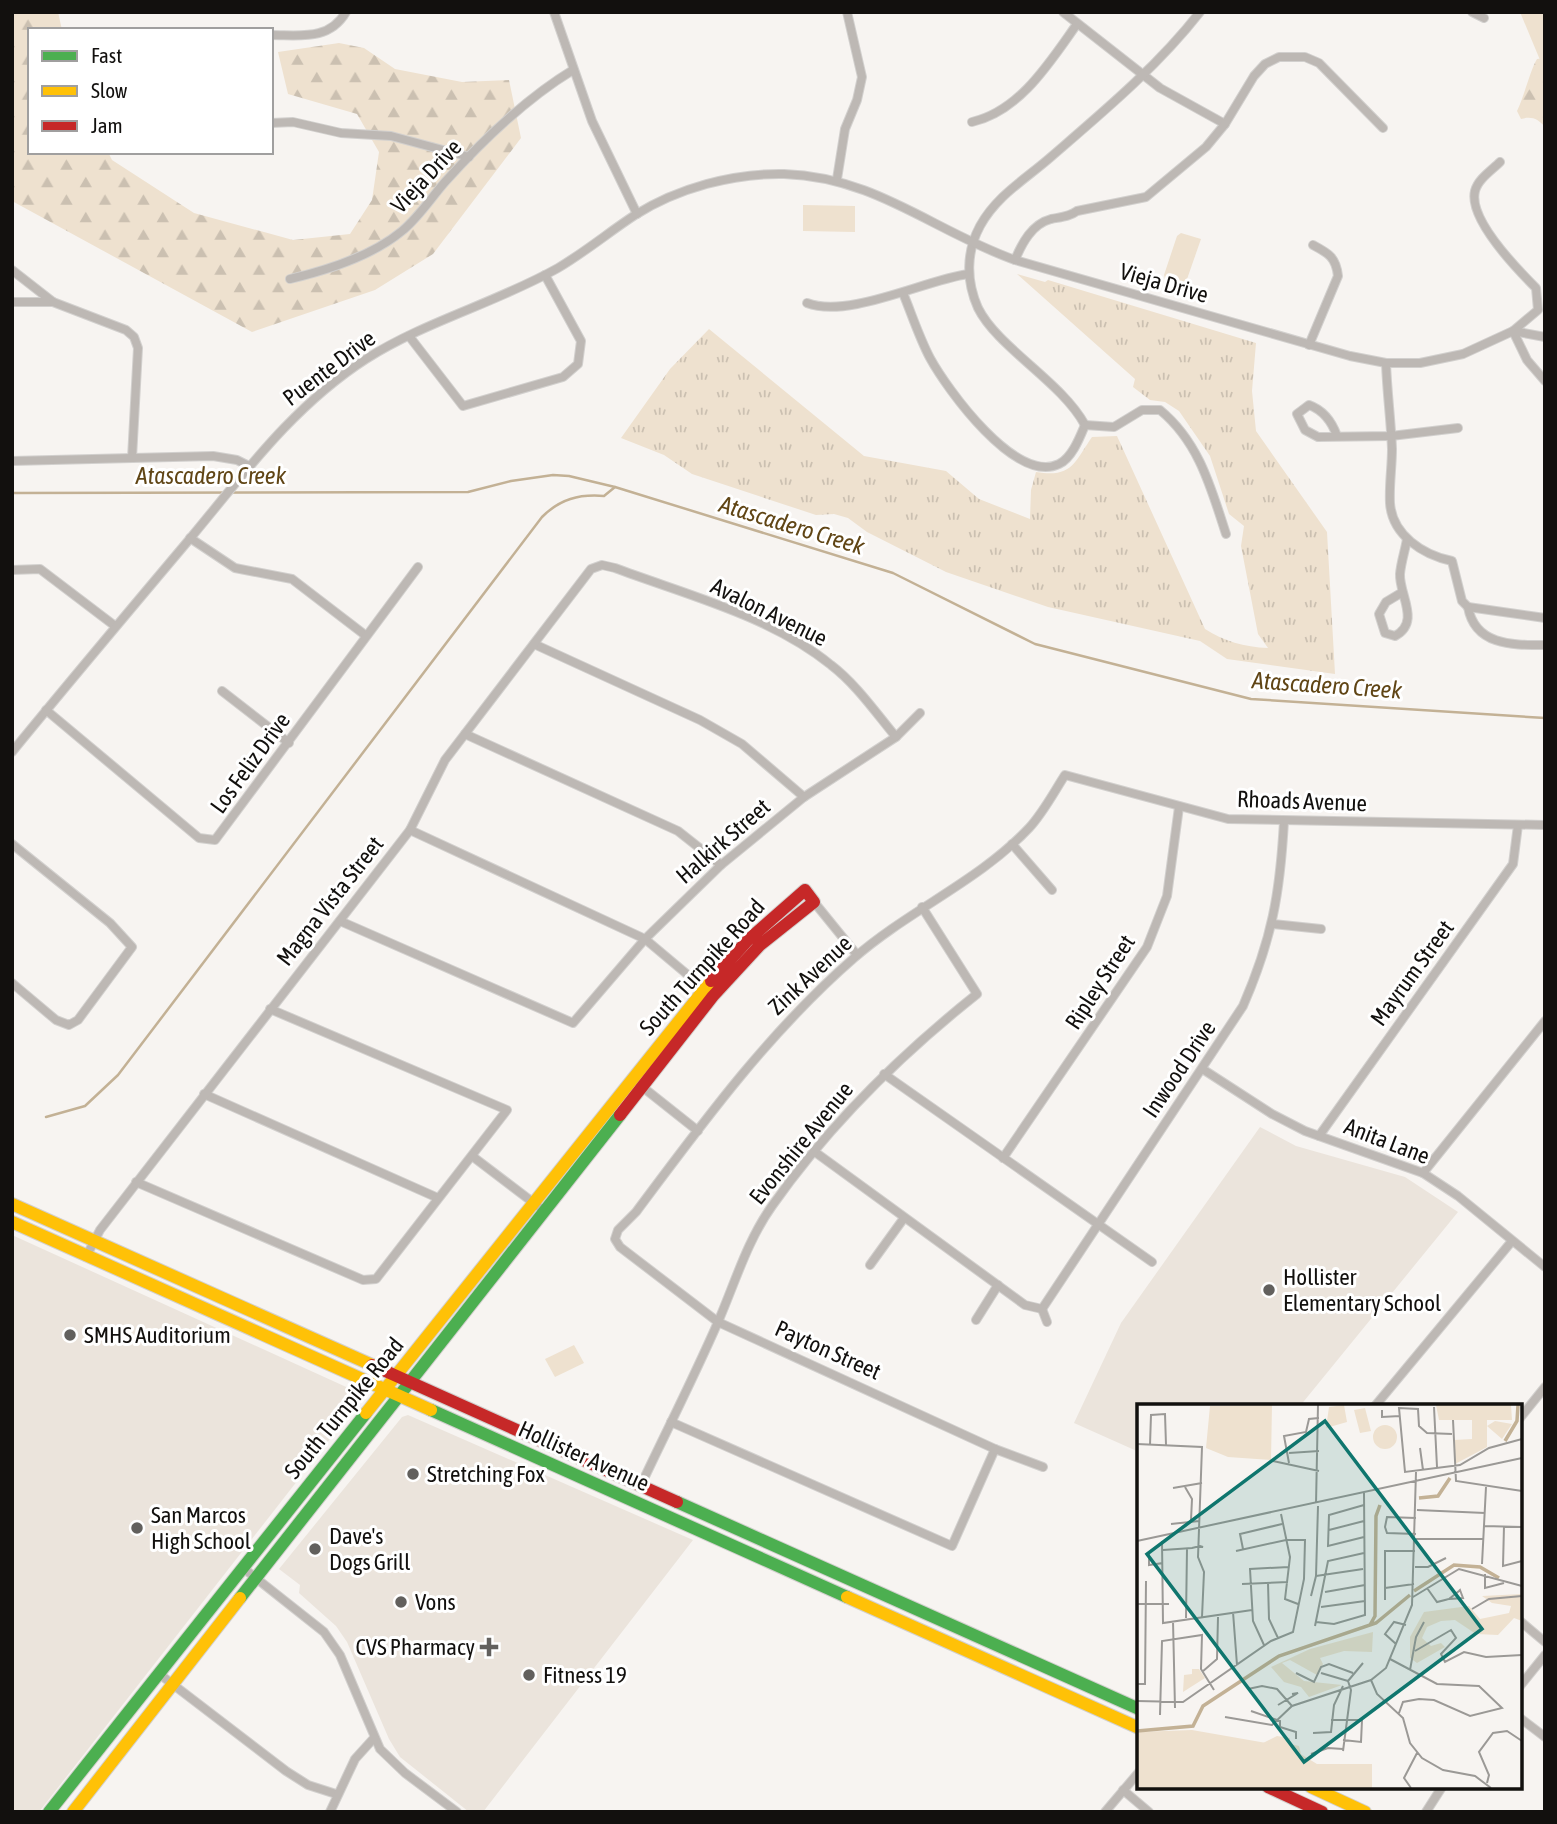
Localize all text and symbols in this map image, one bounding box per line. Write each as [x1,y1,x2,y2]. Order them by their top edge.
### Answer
legend [28,28,273,154]
text: Fast [91,43,122,67]
text: Slow [91,78,128,102]
text: Jam [91,113,123,137]
street label: Vieja Drive [386,134,466,218]
street label: Vieja Drive [1117,258,1211,308]
street label: Puente Drive [278,325,380,411]
water label: Atascadero Creek [135,462,287,489]
water label: Atascadero Creek [715,490,868,560]
street label: Avalon Avenue [707,573,831,651]
water label: Atascadero Creek [1250,666,1403,704]
street label: Los Feliz Drive [205,708,295,818]
street label: Rhoads Avenue [1237,786,1367,816]
street label: Halkirk Street [671,793,775,889]
street label: Magna Vista Street [272,831,388,971]
street label: South Turnpike Road [634,894,770,1040]
street label: Mayrum Street [1365,915,1459,1031]
street label: Zink Avenue [763,930,857,1020]
street label: Ripley Street [1060,930,1140,1034]
street label: Inwood Drive [1137,1016,1221,1122]
street label: Evonshire Avenue [744,1077,858,1209]
street label: Anita Lane [1341,1113,1433,1169]
place label: Hollister Elementary School [1283,1264,1441,1316]
marker: Hollister Elementary School [1261,1282,1277,1298]
street label: Payton Street [771,1315,885,1385]
place label: SMHS Auditorium [84,1322,231,1348]
marker: SMHS Auditorium [62,1327,78,1343]
street label: South Turnpike Road [279,1332,409,1484]
inset map [1137,1404,1522,1789]
street label: Hollister Avenue [515,1416,653,1496]
place label: Stretching Fox [427,1461,545,1487]
marker: Stretching Fox [405,1466,421,1482]
place label: San Marcos High School [151,1502,251,1554]
marker: San Marcos High School [129,1520,145,1536]
place label: Dave's Dogs Grill [329,1523,410,1575]
marker: Dave's Dogs Grill [307,1541,323,1557]
place label: Vons [415,1589,456,1615]
marker: Vons [393,1594,409,1610]
place label: CVS Pharmacy [355,1634,475,1660]
marker: CVS Pharmacy [481,1639,497,1655]
place label: Fitness 19 [543,1662,627,1688]
marker: Fitness 19 [521,1667,537,1683]

